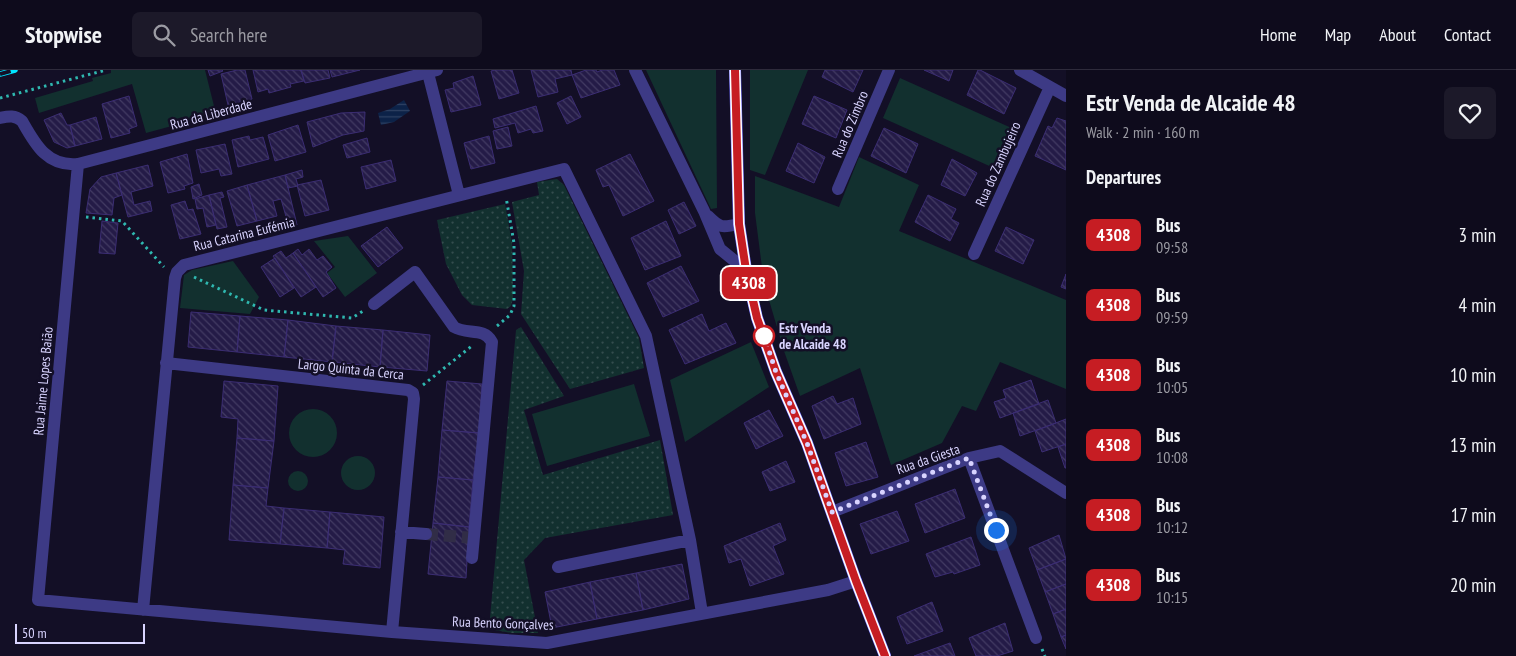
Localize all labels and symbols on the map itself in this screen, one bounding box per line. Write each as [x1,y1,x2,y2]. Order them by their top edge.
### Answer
street label: Rua do Zimbro [828,88,872,160]
street label: Rua da Liberdade [168,94,254,134]
street label: Rua do Zambujeiro [971,119,1025,209]
street label: Rua Catarina Eufémia [192,213,296,255]
line badge: 4308 [714,267,784,299]
place label: Estr Venda de Alcaide 48 [779,319,846,353]
marker: Estr Venda de Alcaide 48 [753,325,775,347]
street label: Rua Jaime Lopes Baião [29,326,57,436]
street label: Largo Quinta da Cerca [297,354,405,384]
street label: Rua da Giesta [894,440,962,478]
your location [984,518,1009,543]
street label: Rua Bento Gonçalves [452,612,554,634]
scale bar [15,621,145,644]

